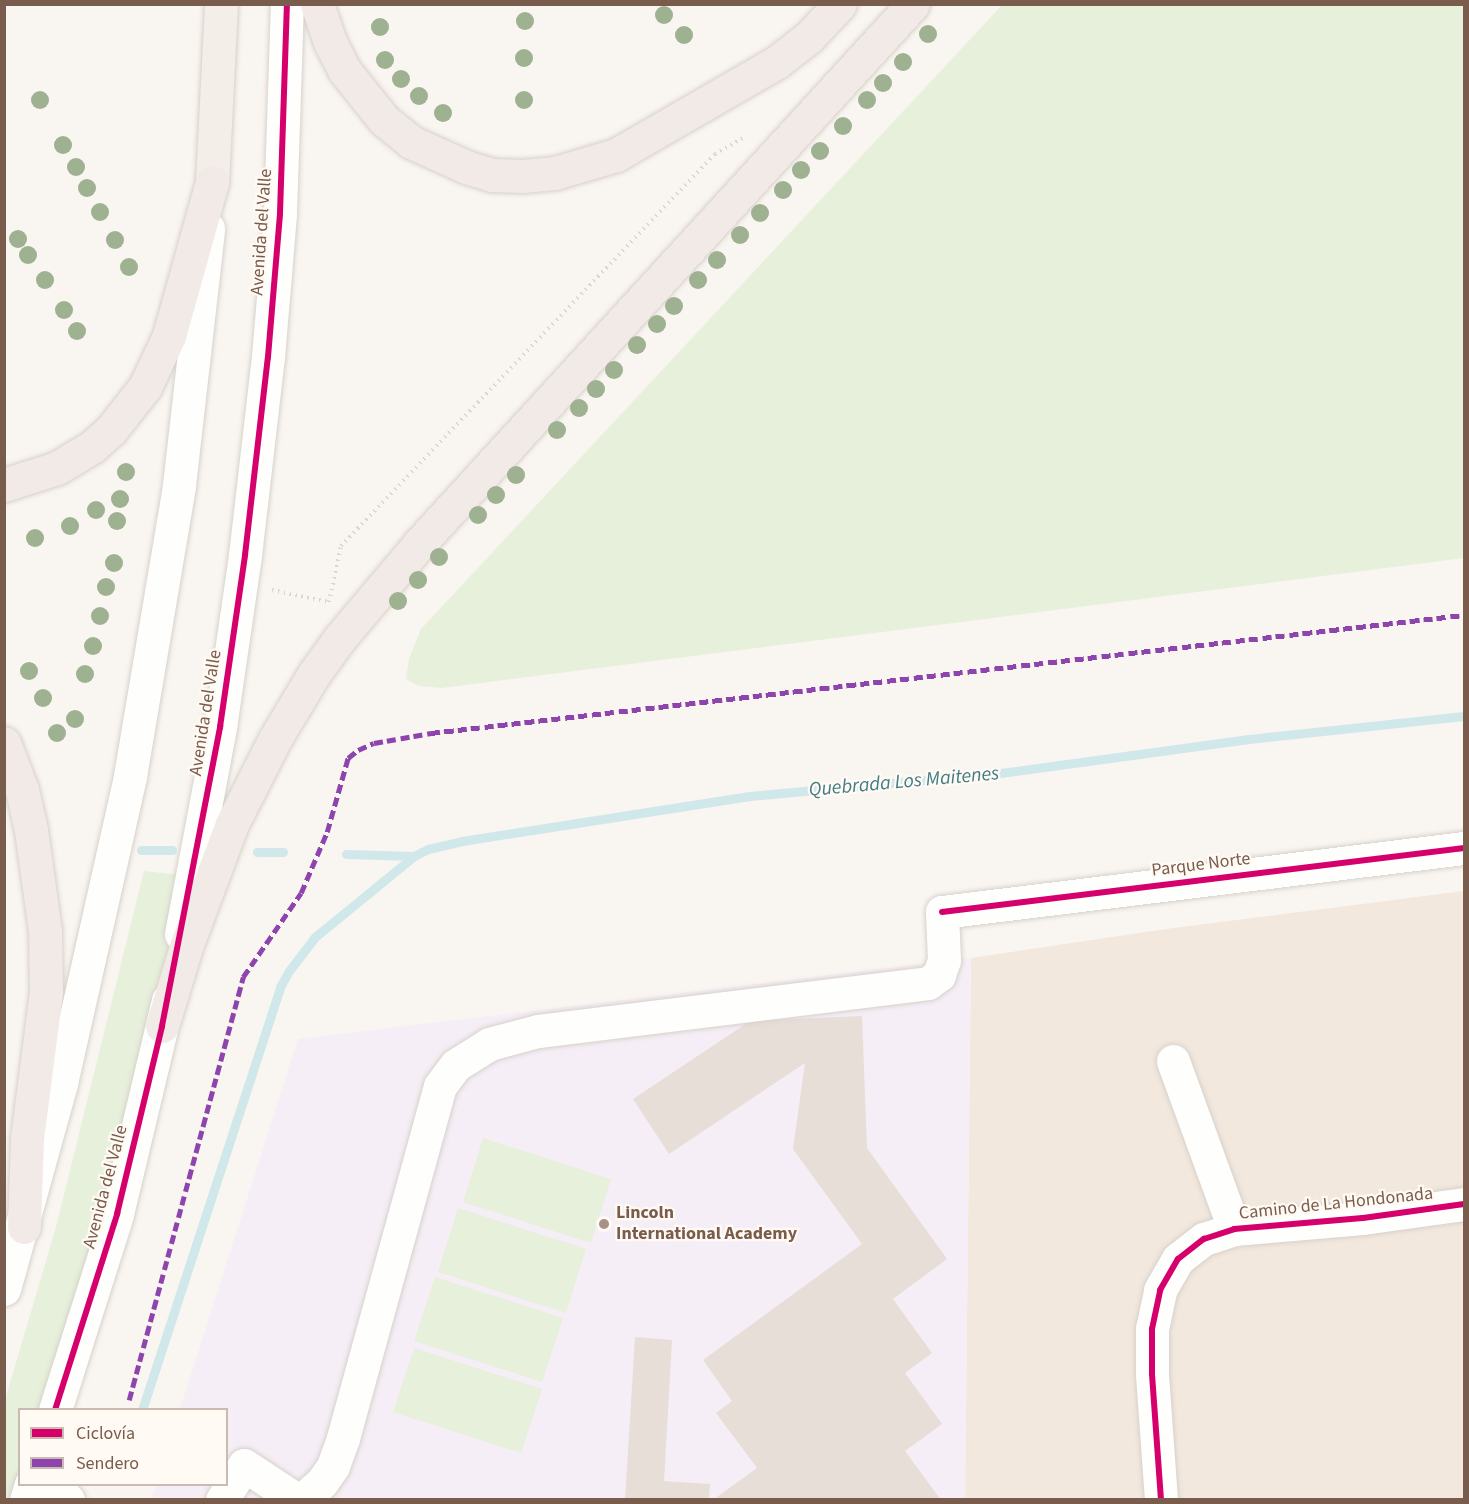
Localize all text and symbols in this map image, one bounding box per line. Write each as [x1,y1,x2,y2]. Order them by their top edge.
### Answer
street label: Avenida del Valle [247,168,277,296]
street label: Avenida del Valle [185,649,227,777]
water label: Quebrada Los Maitenes [808,762,1000,802]
street label: Parque Norte [1150,848,1252,882]
street label: Avenida del Valle [79,1123,133,1251]
street label: Camino de La Hondonada [1238,1183,1434,1225]
place label: Lincoln International Academy [616,1203,797,1246]
marker: Lincoln International Academy [597,1217,611,1231]
legend [18,1408,228,1486]
text: Ciclovía [76,1421,135,1446]
text: Sendero [76,1451,139,1476]

